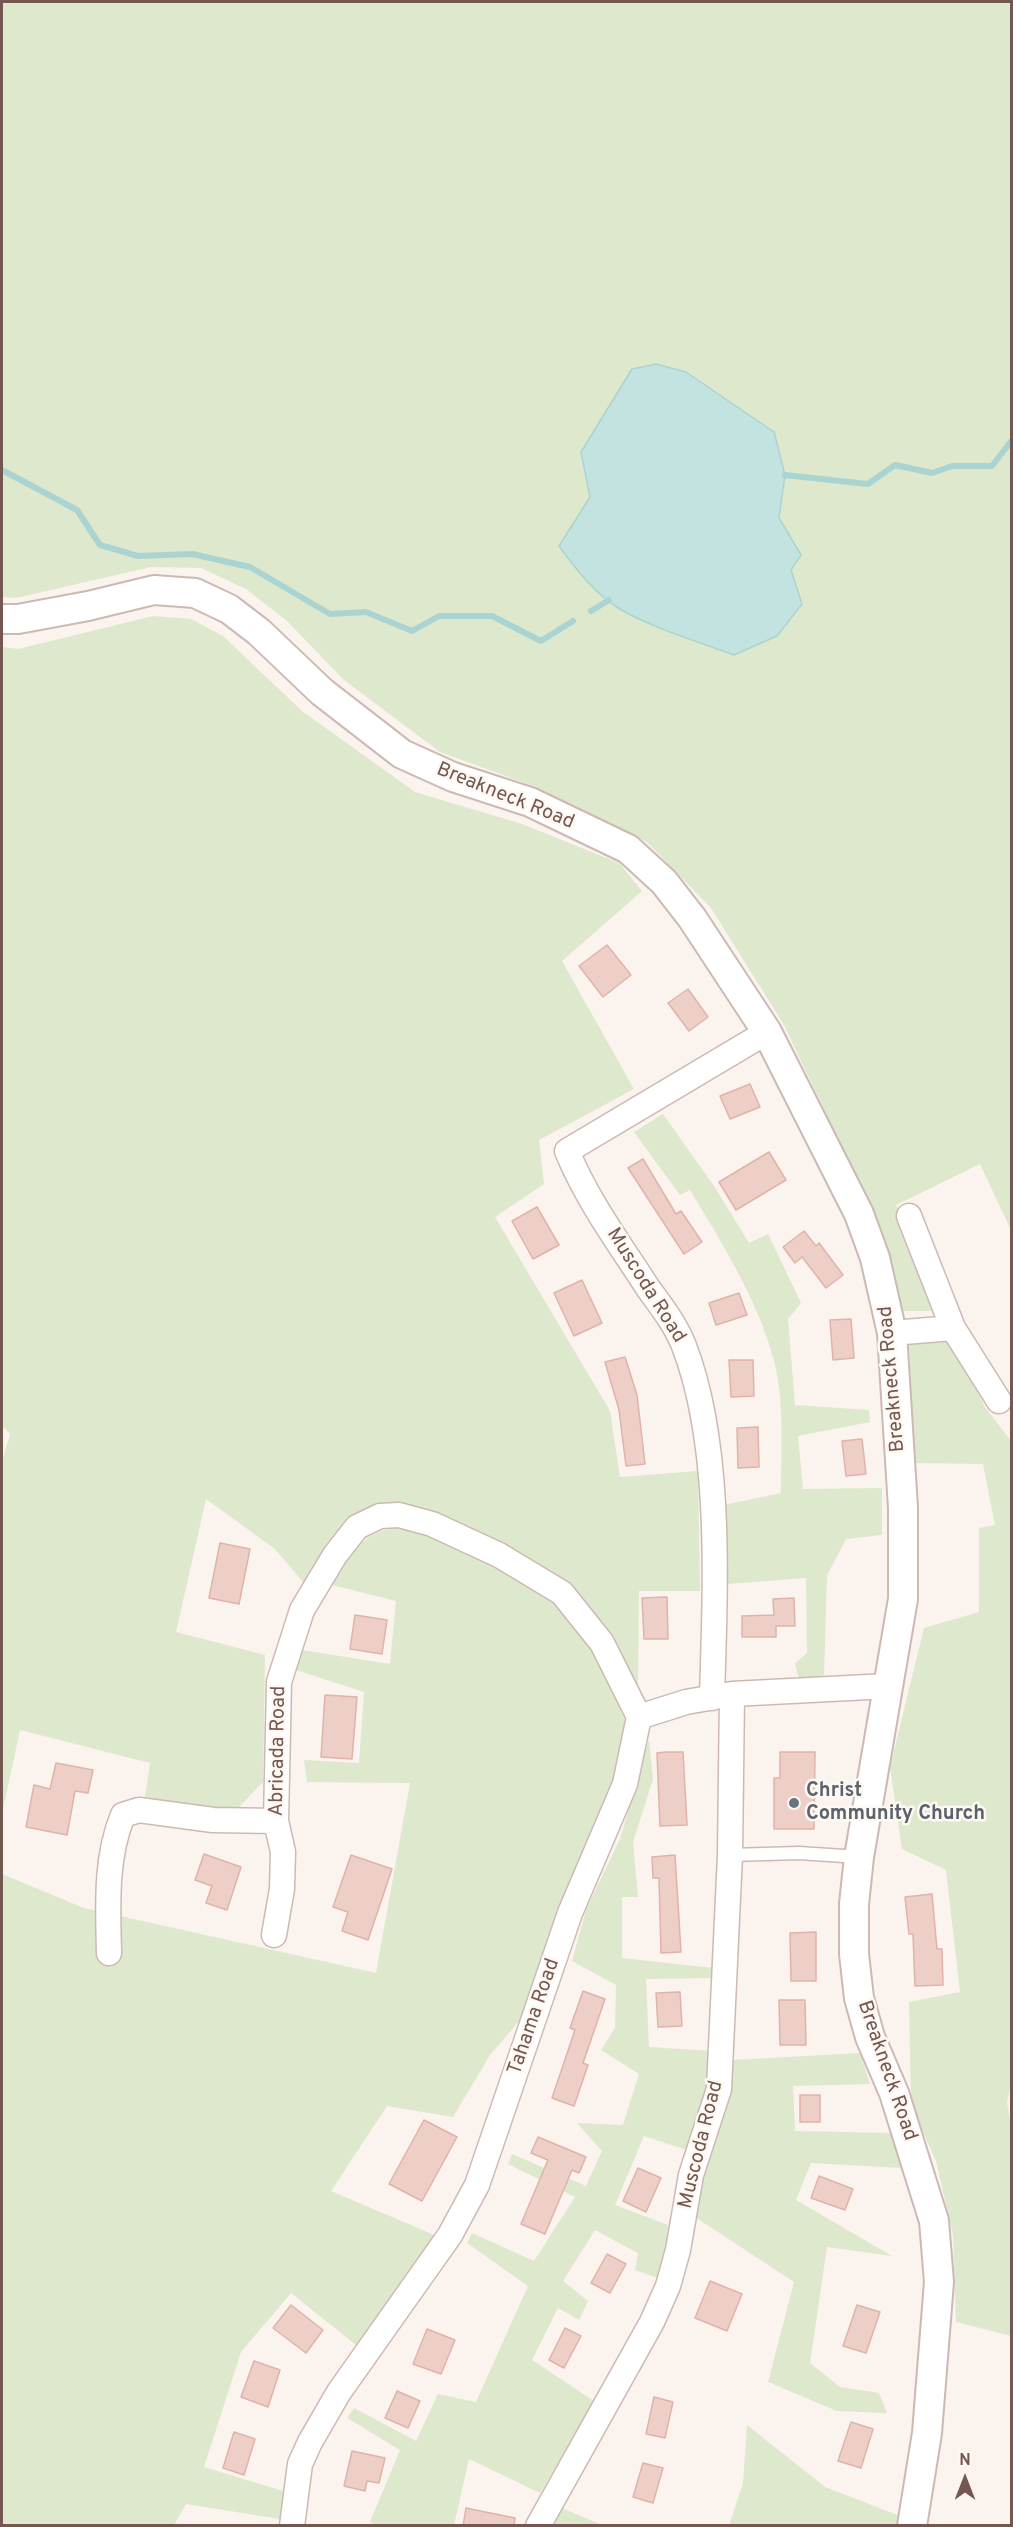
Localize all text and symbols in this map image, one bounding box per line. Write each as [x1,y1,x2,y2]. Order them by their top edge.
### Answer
street label: Breakneck Road [433,758,577,836]
street label: Muscoda Road [600,1224,690,1348]
street label: Breakneck Road [875,1305,911,1453]
street label: Abricada Road [266,1685,292,1817]
place label: Christ Community Church [806,1780,985,1827]
marker: Christ Community Church [787,1796,801,1810]
street label: Tahama Road [504,1956,566,2078]
street label: Breakneck Road [851,1998,921,2144]
street label: Muscoda Road [675,2079,729,2211]
north arrow [935,2449,995,2509]
text: N [959,2451,971,2471]

